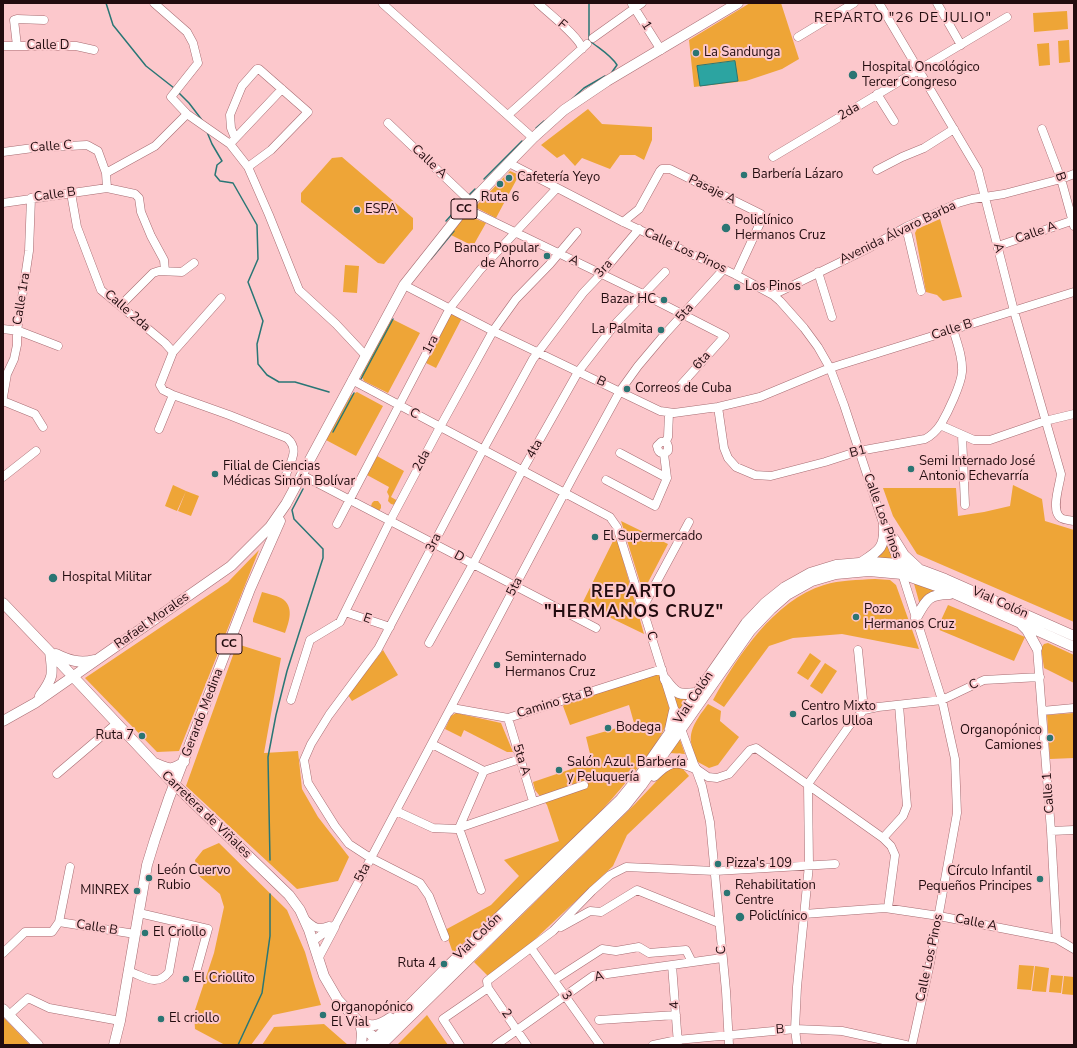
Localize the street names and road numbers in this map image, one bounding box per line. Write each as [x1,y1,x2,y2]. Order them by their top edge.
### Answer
street label: F [554,17,570,33]
street label: 1 [637,19,655,33]
street label: Calle D [27,38,69,54]
street label: 2da [835,100,863,124]
street label: Calle C [29,138,73,156]
street label: Calle A [408,142,450,182]
street label: B [1051,170,1069,184]
street label: Pasaje A [686,172,738,208]
street label: Calle B [33,184,77,206]
street label: Avenida Álvaro Barba [837,198,959,268]
road number: CC [451,199,477,219]
street label: Calle A [1013,219,1059,247]
street label: Calle Los Pinos [641,225,729,277]
street label: A [989,242,1007,254]
street label: A [566,252,582,270]
street label: 3ra [592,257,616,281]
street label: Calle 1ra [10,272,34,326]
street label: Calle 2da [101,287,153,335]
street label: 5ta [673,301,697,325]
street label: Calle B [930,316,974,344]
street label: 1ra [420,333,442,357]
street label: 6ta [690,349,714,373]
street label: B [594,373,608,391]
street label: C [406,405,422,423]
street label: 4ta [524,437,546,461]
street label: B1 [848,442,868,462]
street label: 2da [410,448,434,474]
street label: Calle Los Pinos [859,471,905,561]
street label: 3ra [423,531,445,555]
street label: D [451,548,467,566]
street label: 5ta [504,575,526,599]
street label: Vial Colón [969,584,1031,622]
street label: Rafael Morales [112,589,192,653]
street label: E [361,610,373,628]
street label: C [642,629,660,643]
road number: CC [216,634,242,654]
street label: Gerardo Medina [179,667,227,759]
street label: Vial Colón [671,669,717,727]
street label: C [967,676,981,694]
street label: Camino 5ta B [515,684,595,722]
street label: 5ta A [509,742,533,778]
street label: Carretera de Viñales [158,768,254,862]
street label: Calle 1 [1040,772,1058,814]
street label: 5ta [352,861,374,885]
street label: Vial Colón [451,911,505,963]
street label: Calle A [954,911,998,935]
street label: Calle Los Pinos [913,913,947,1003]
street label: Calle B [75,917,119,939]
street label: C [714,945,730,955]
street label: A [593,968,605,986]
street label: 3 [557,988,575,1004]
street label: 4 [667,1001,683,1009]
street label: 2 [497,1006,515,1022]
street label: B [775,1022,785,1038]

